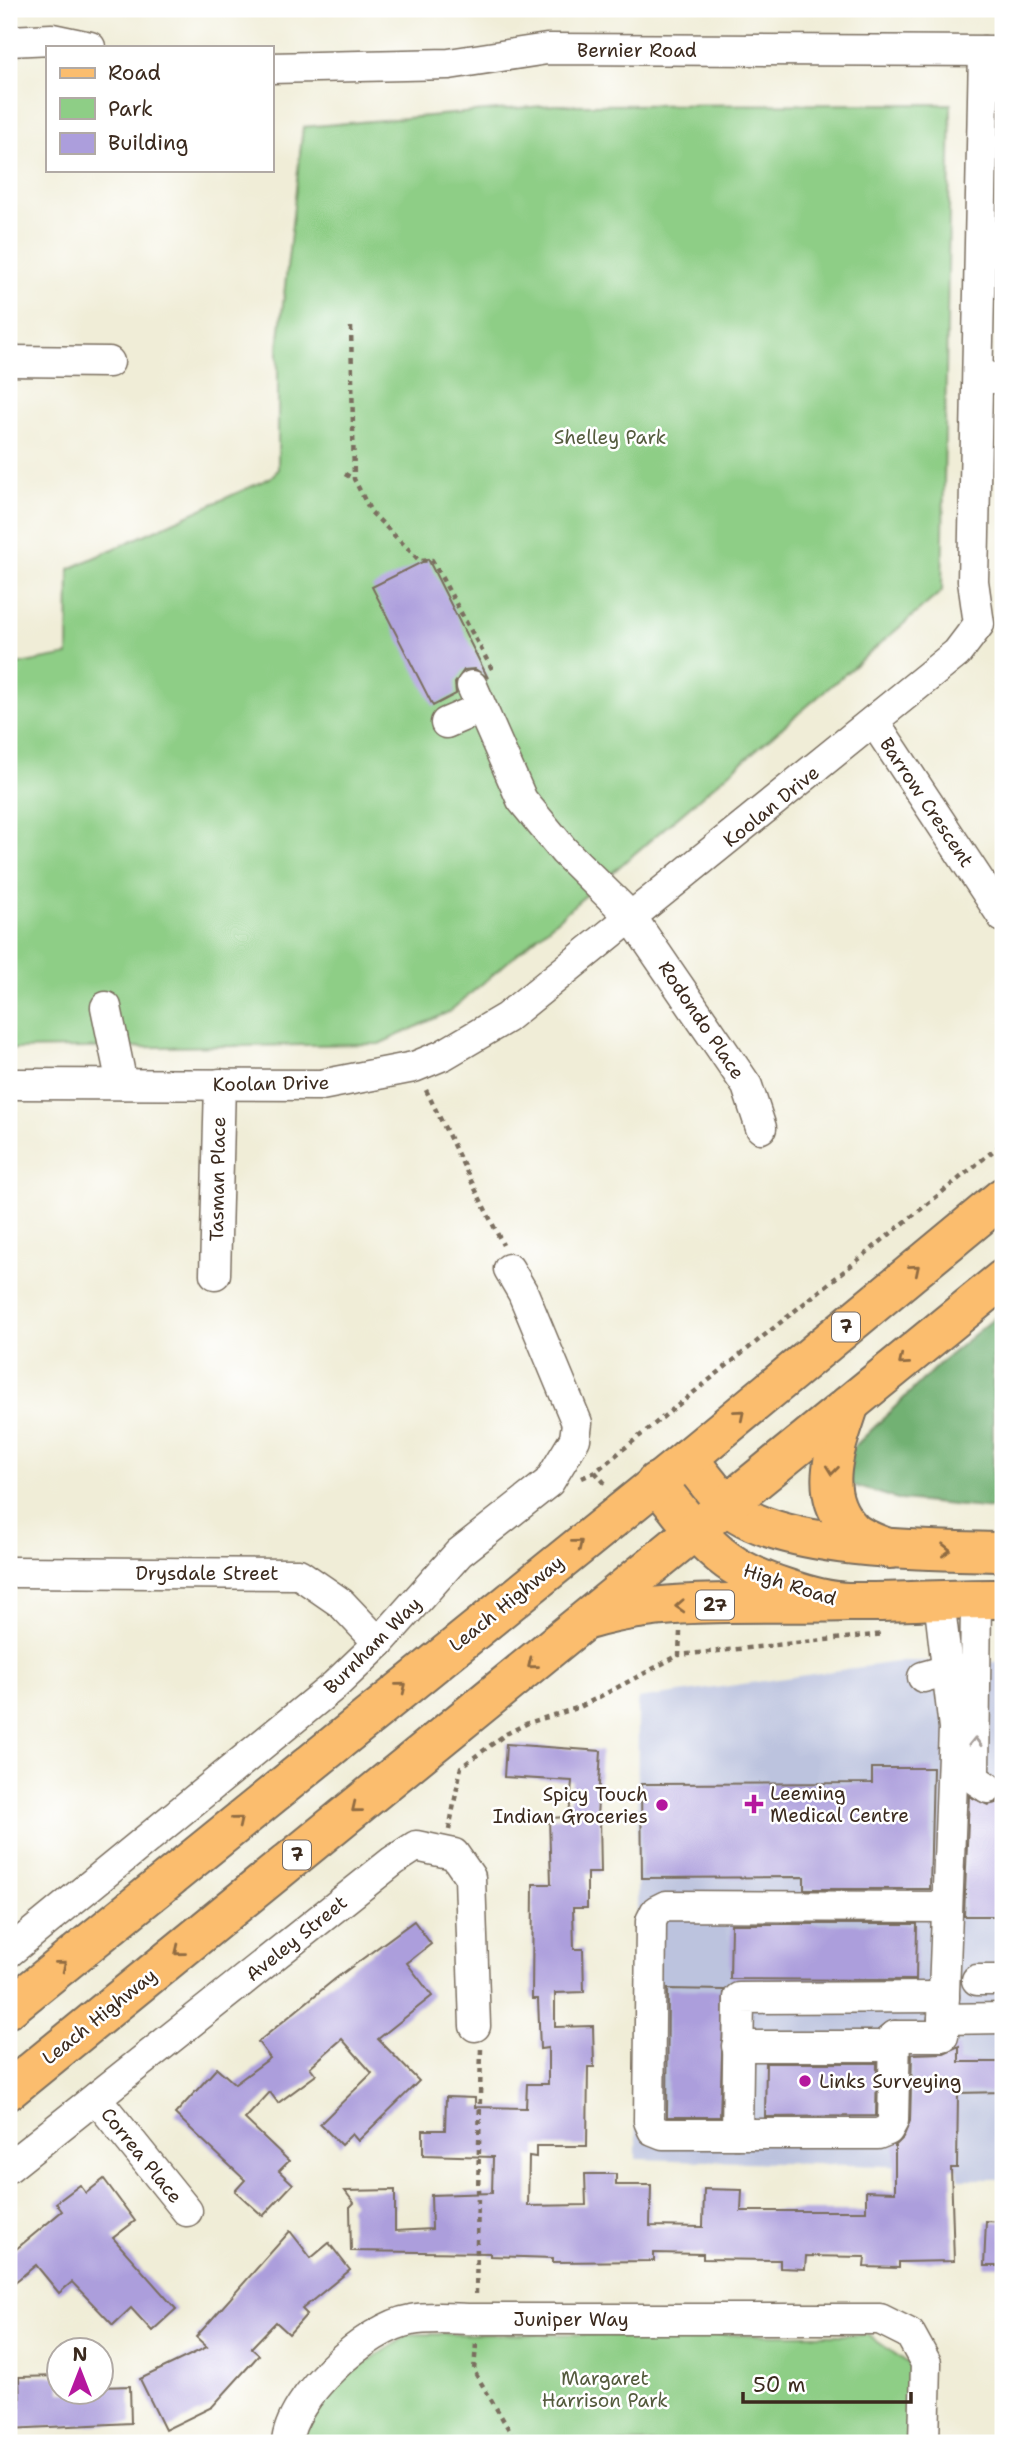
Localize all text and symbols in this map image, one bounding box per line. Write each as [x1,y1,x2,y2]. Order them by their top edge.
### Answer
street label: Bernier Road [577,38,697,63]
legend [46,46,273,172]
text: Road [108,59,161,87]
text: Park [108,95,153,123]
text: Building [108,129,188,157]
park label: Shelley Park [554,425,666,450]
street label: Barrow Crescent [874,733,979,872]
street label: Koolan Drive [718,760,824,853]
street label: Rodondo Place [653,956,750,1084]
street label: Koolan Drive [213,1070,330,1097]
street label: Tasman Place [204,1116,231,1242]
one-way arrow [907,1265,920,1277]
road number: 7 [832,1312,860,1342]
one-way arrow [899,1352,911,1365]
one-way arrow [733,1410,745,1423]
one-way arrow [825,1465,840,1476]
one-way arrow [570,1540,583,1552]
one-way arrow [941,1543,952,1558]
street label: Leach Highway [444,1550,569,1657]
street label: High Road [740,1558,840,1611]
street label: Drysdale Street [135,1561,279,1586]
road number: 27 [696,1590,734,1620]
street label: Burnham Way [318,1591,426,1699]
one-way arrow [674,1598,685,1613]
one-way arrow [527,1656,540,1668]
one-way arrow [393,1683,406,1695]
one-way arrow [967,1737,982,1748]
place label: Leeming Medical Centre [770,1781,909,1828]
place label: Spicy Touch Indian Groceries [493,1782,648,1829]
marker: Leeming Medical Centre [744,1794,764,1814]
marker: Spicy Touch Indian Groceries [654,1797,670,1813]
one-way arrow [351,1799,363,1812]
one-way arrow [229,1817,242,1829]
road number: 7 [283,1840,311,1870]
street label: Aveley Street [241,1890,352,1987]
one-way arrow [175,1943,187,1956]
one-way arrow [53,1961,66,1973]
street label: Leach Highway [37,1963,162,2070]
place label: Links Surveying [819,2069,961,2094]
marker: Links Surveying [797,2073,813,2089]
street label: Correa Place [95,2102,188,2208]
street label: Juniper Way [513,2307,629,2332]
north arrow [46,2336,116,2406]
text: N [72,2342,88,2367]
scale bar [743,2361,911,2405]
park label: Margaret Harrison Park [542,2366,668,2413]
text: 50 m [753,2371,806,2399]

